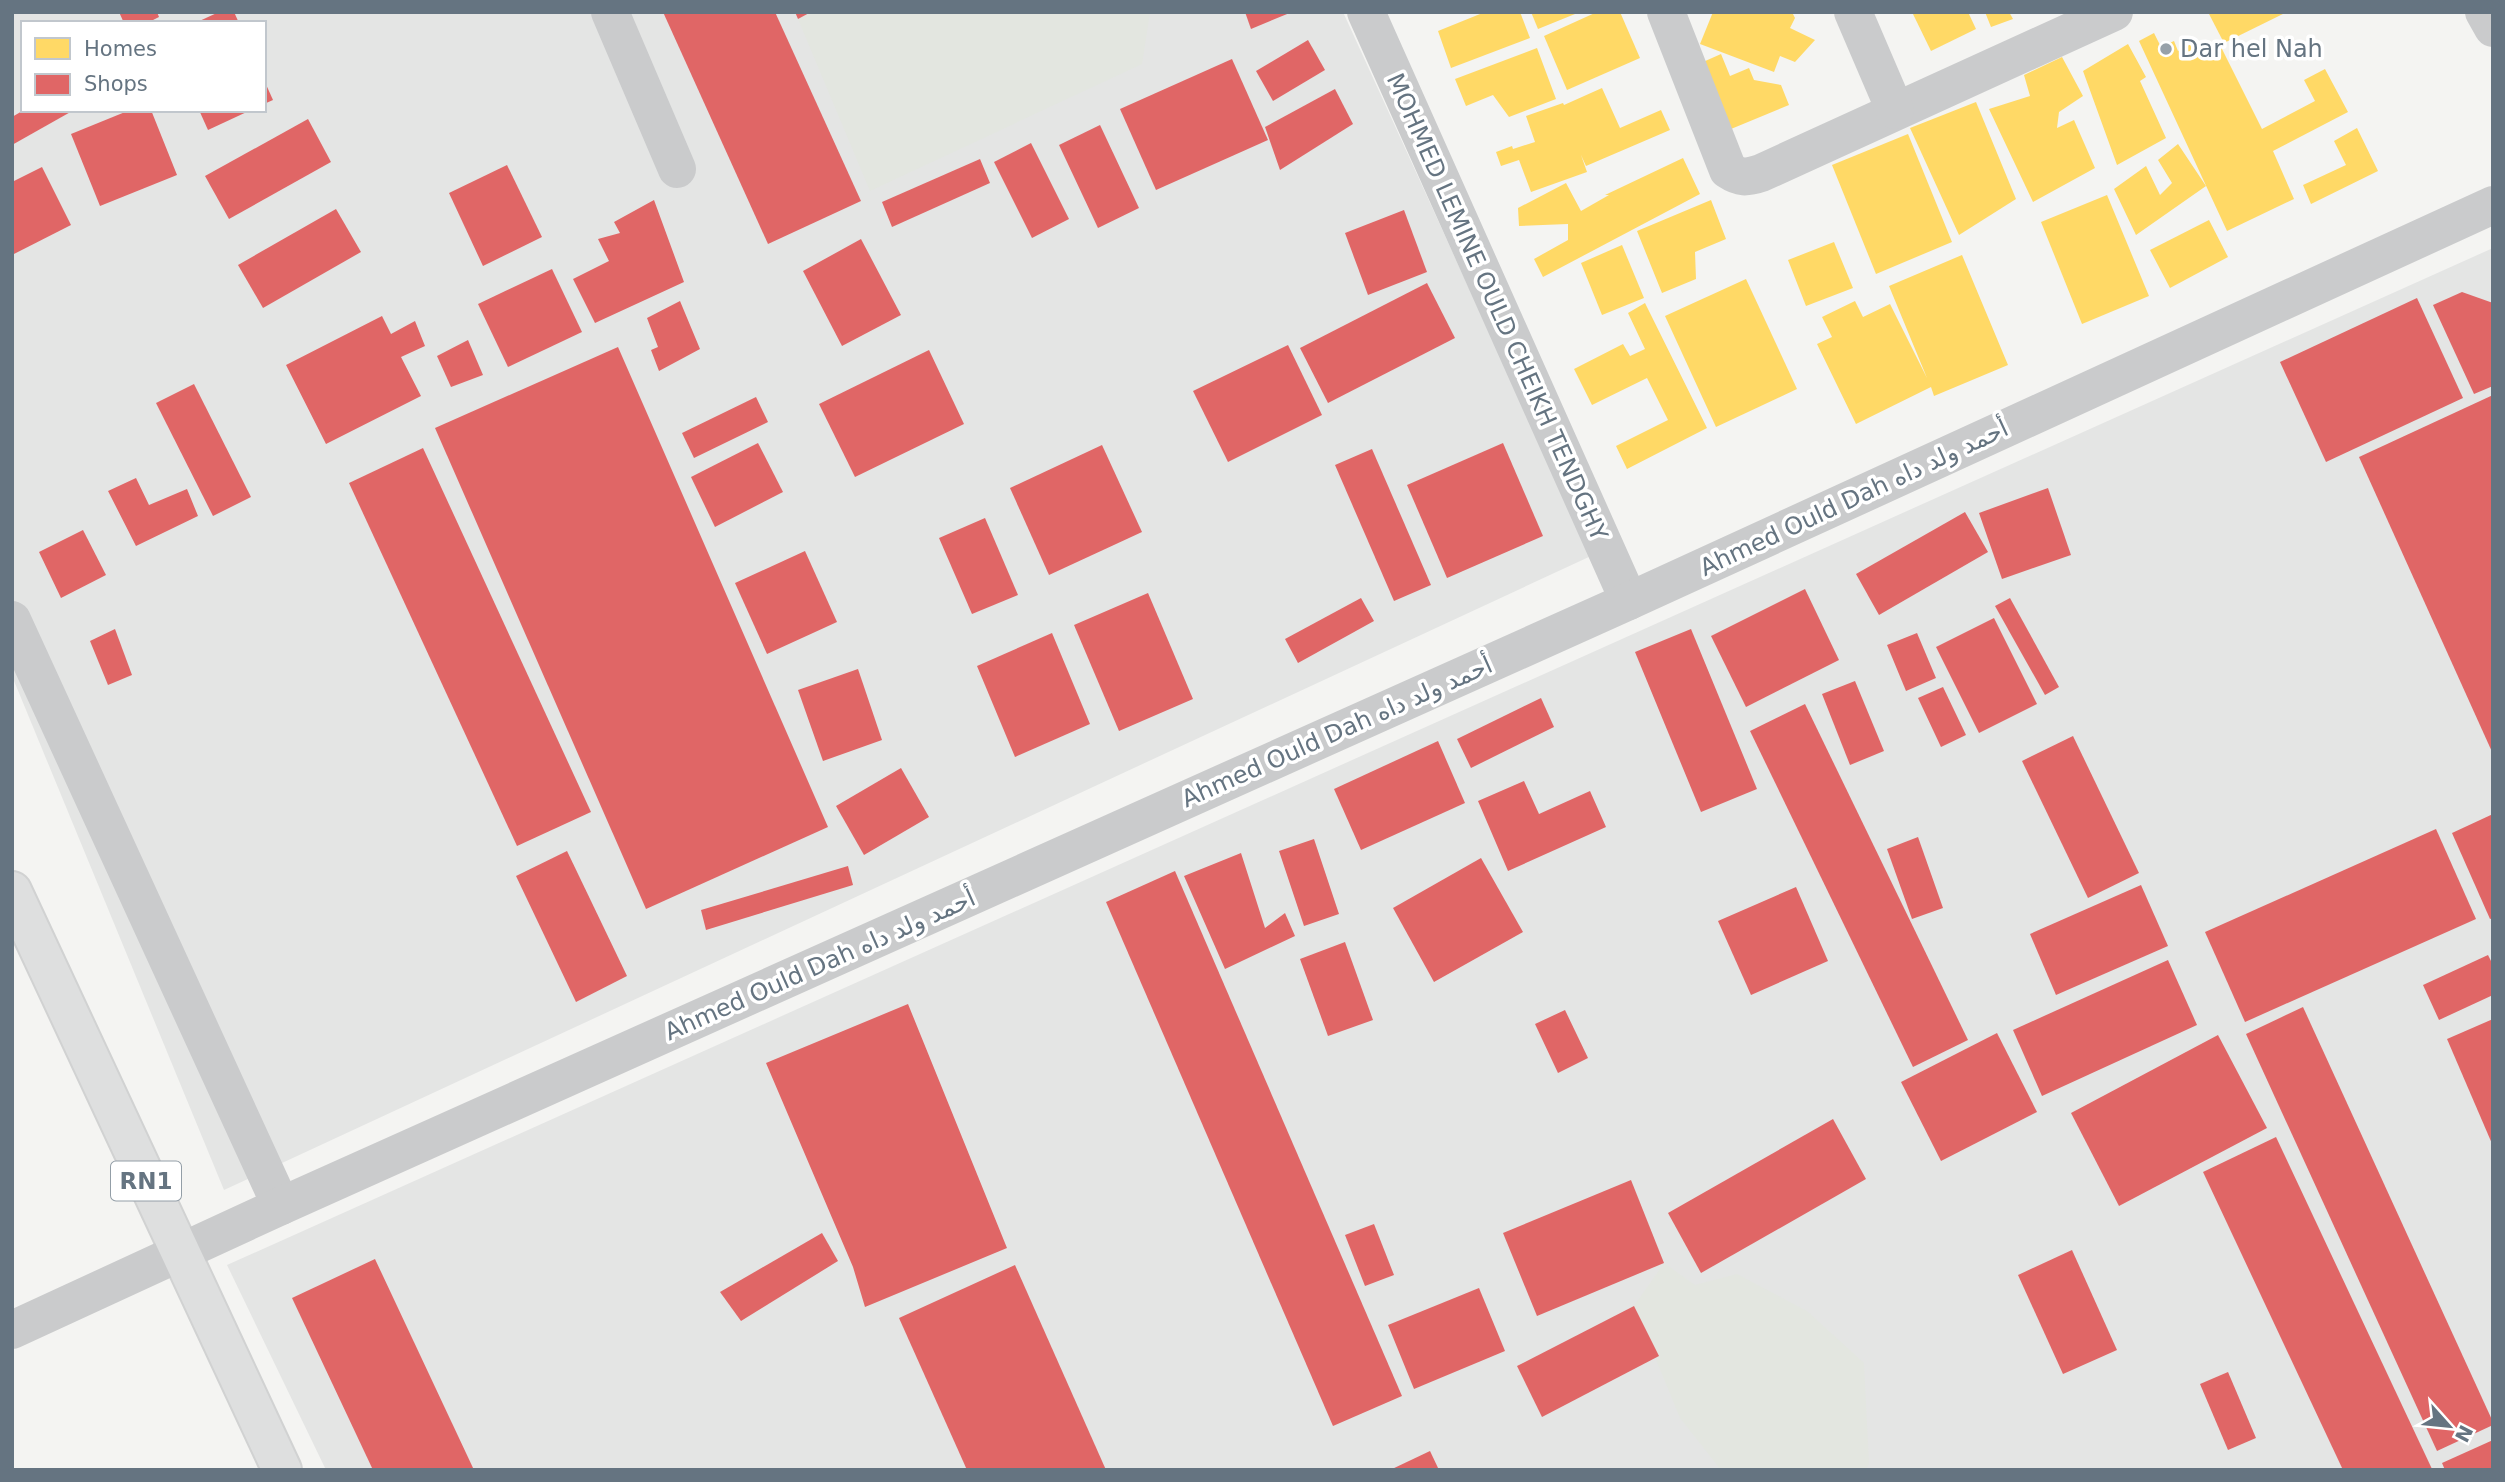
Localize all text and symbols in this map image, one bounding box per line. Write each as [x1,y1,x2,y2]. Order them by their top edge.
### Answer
legend [21,21,266,112]
place label: Dar hel Nah [2180,35,2323,63]
text: Homes [84,37,157,61]
marker: Dar hel Nah [2158,41,2174,57]
street label: MOHMED LEMINE OULD CHEIKH TENDGHY [1381,69,1613,545]
text: Shops [84,72,148,96]
street label: Ahmed Ould Dah أحمد ولد داه [1695,412,2013,582]
street label: Ahmed Ould Dah أحمد ولد داه [1177,649,1497,813]
street label: Ahmed Ould Dah أحمد ولد داه [660,882,980,1046]
road number: RN1 [111,1162,181,1200]
north arrow [2414,1391,2484,1461]
text: N [2451,1422,2478,1446]

